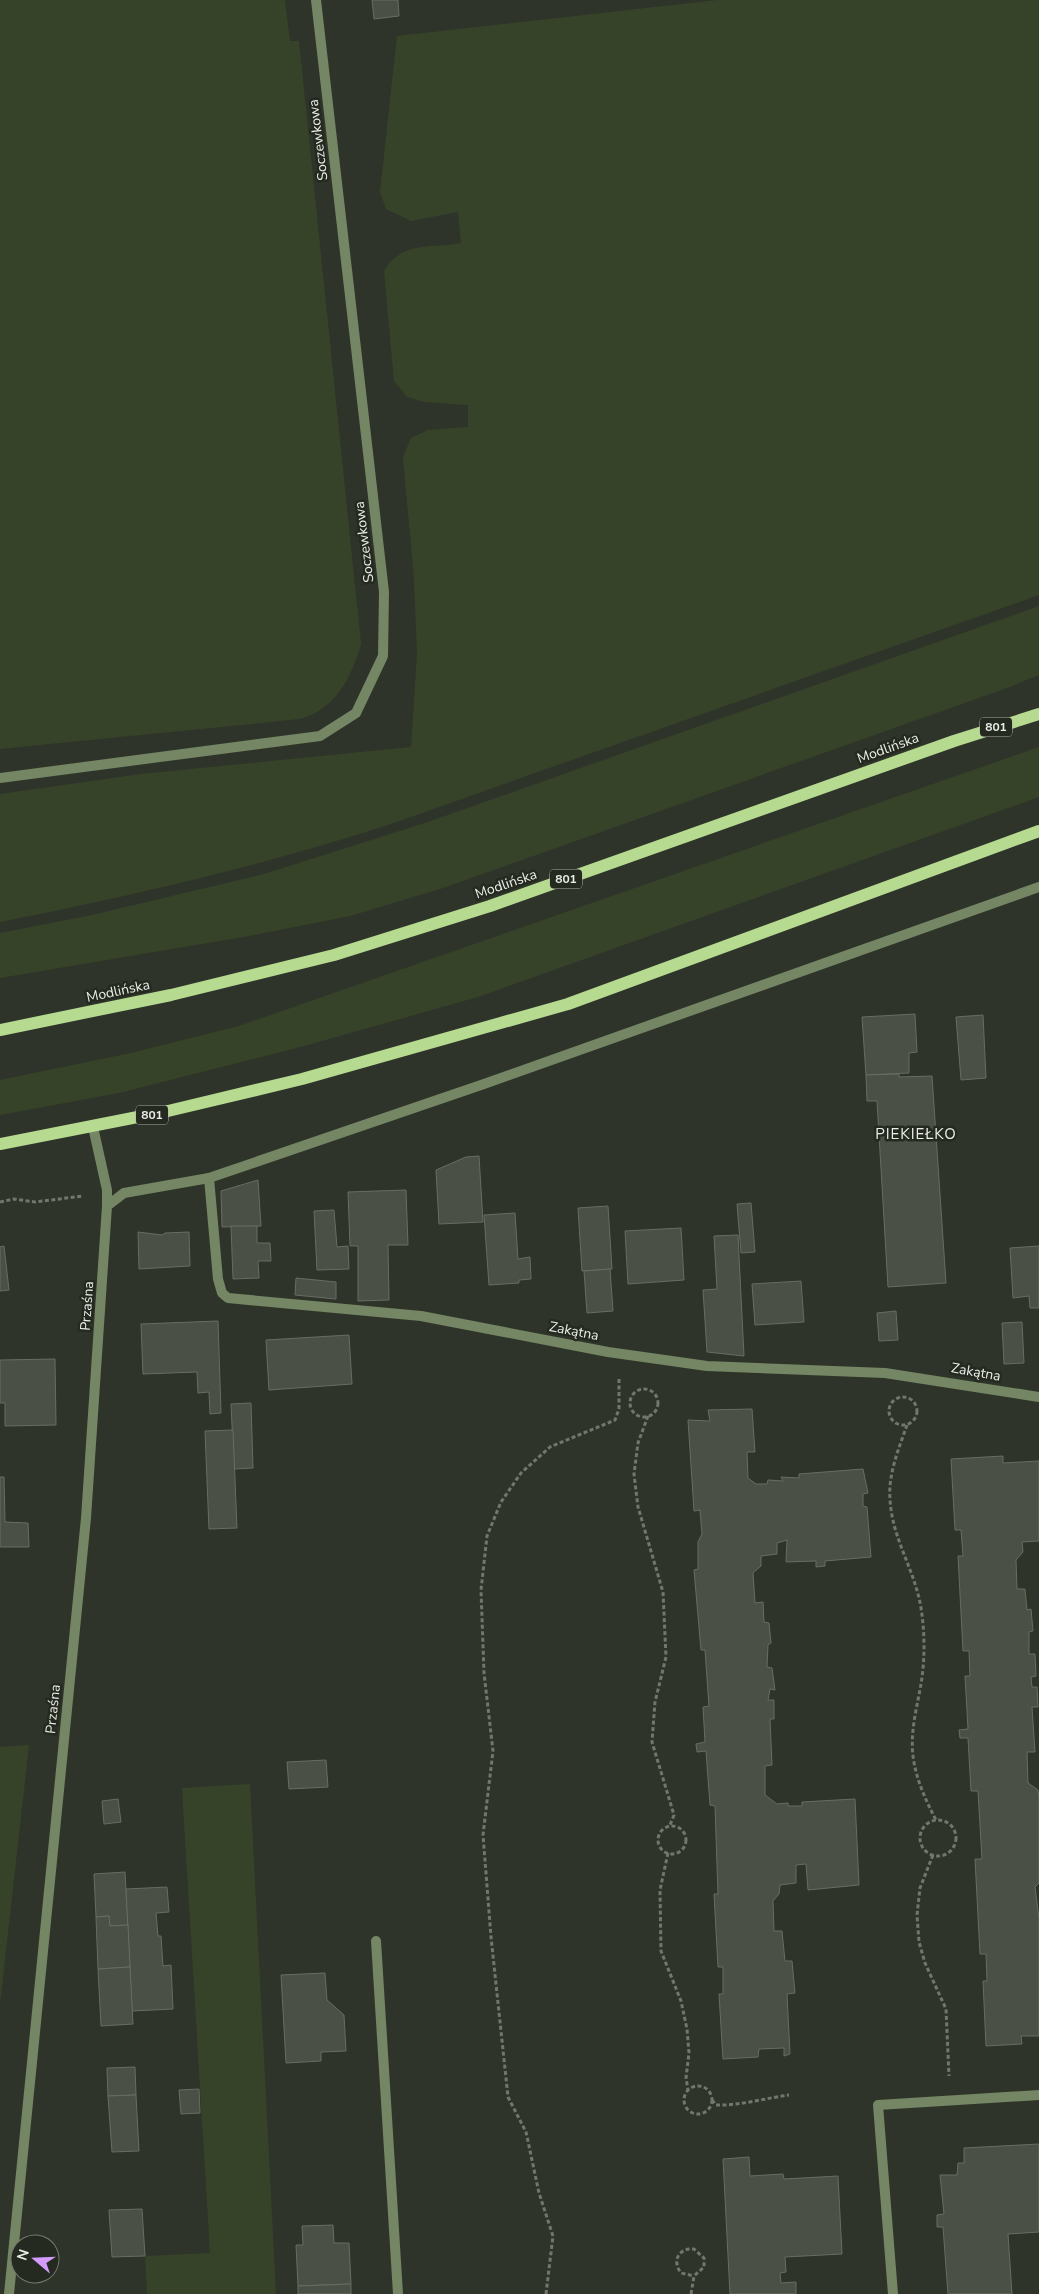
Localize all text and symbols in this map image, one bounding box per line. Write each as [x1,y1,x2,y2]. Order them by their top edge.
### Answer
street label: Soczewkowa [304,98,332,182]
street label: Soczewkowa [350,500,378,584]
road number: 801 [980,718,1012,736]
street label: Modlińska [855,728,921,768]
street label: Modlińska [472,865,540,903]
road number: 801 [550,870,582,889]
street label: Modlińska [85,975,151,1007]
road number: 801 [136,1106,168,1124]
district label: PIEKIEŁKO [875,1124,957,1144]
street label: Przaśna [76,1281,98,1331]
street label: Zakątna [548,1317,600,1345]
street label: Zakątna [950,1358,1002,1386]
street label: Przaśna [41,1683,65,1735]
north arrow [10,2234,60,2284]
text: N [12,2247,34,2263]

